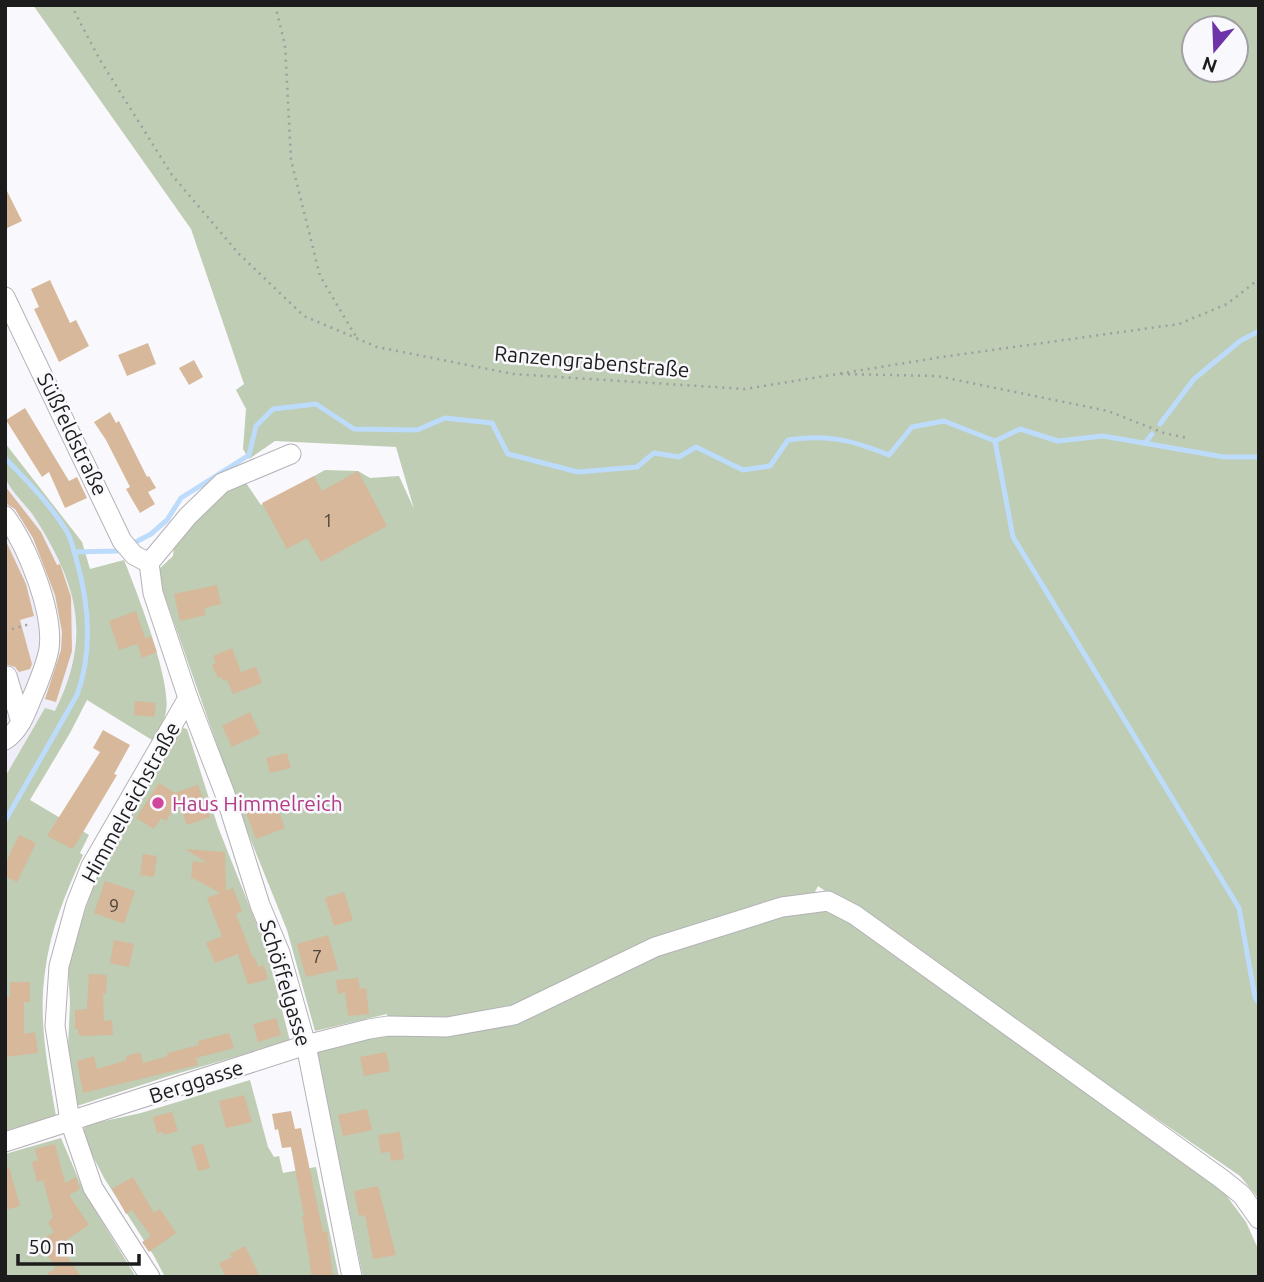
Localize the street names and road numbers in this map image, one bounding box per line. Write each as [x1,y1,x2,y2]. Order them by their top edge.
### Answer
street label: Ranzengrabenstraße [493,341,691,381]
street label: Süßfeldstraße [33,369,113,499]
street label: Himmelreichstraße [76,718,184,886]
street label: Schöffelgasse [255,917,317,1049]
street label: Berggasse [146,1055,246,1107]

